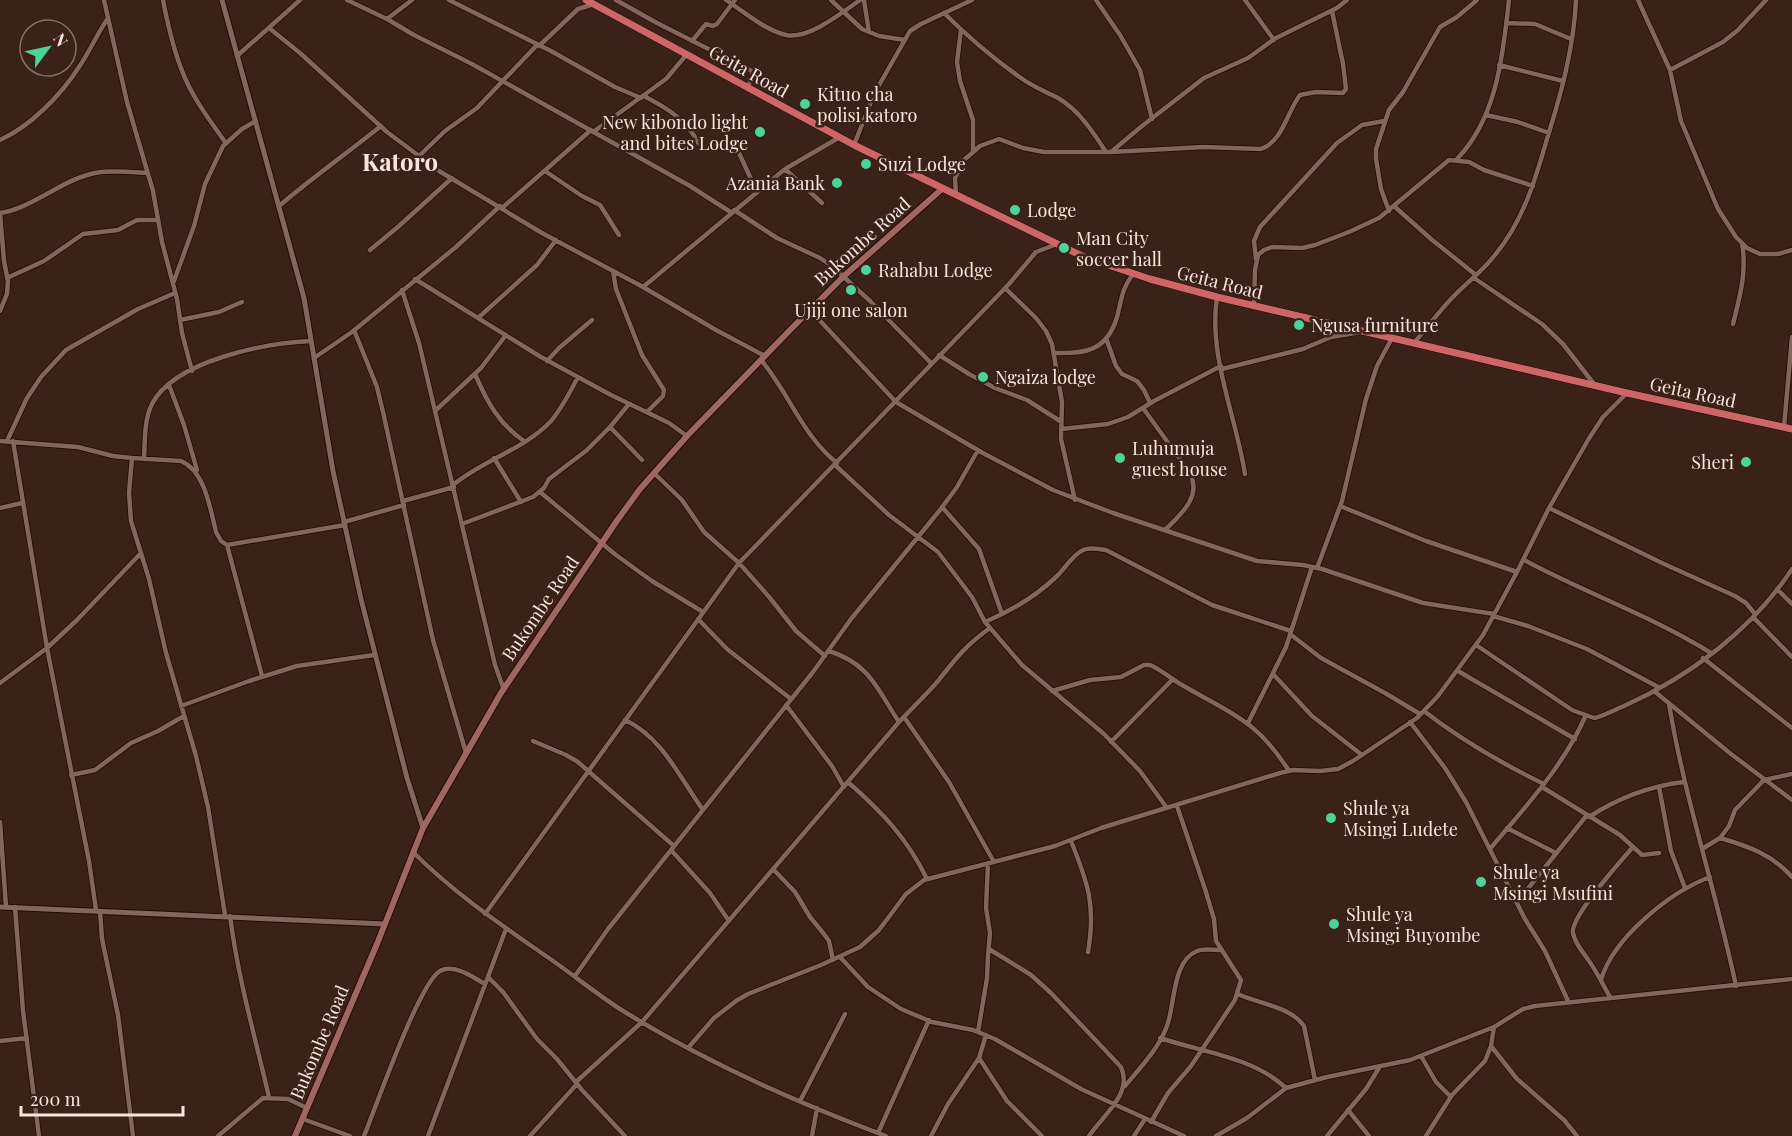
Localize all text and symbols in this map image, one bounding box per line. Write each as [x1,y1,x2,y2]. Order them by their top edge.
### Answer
north arrow [18,18,78,78]
text: N [49,29,73,50]
street label: Geita Road [705,39,794,103]
place label: Kituo cha polisi katoro [817,82,917,127]
marker: Kituo cha polisi katoro [798,97,812,111]
place label: New kibondo light and bites Lodge [602,110,749,155]
marker: New kibondo light and bites Lodge [753,125,767,139]
district label: Katoro [362,145,438,177]
place label: Suzi Lodge [878,152,966,176]
marker: Suzi Lodge [859,157,873,171]
place label: Azania Bank [725,171,825,195]
marker: Azania Bank [830,176,844,190]
street label: Bukombe Road [809,191,916,291]
place label: Lodge [1027,198,1076,222]
marker: Lodge [1008,203,1022,217]
place label: Man City soccer hall [1076,226,1162,271]
marker: Man City soccer hall [1057,241,1071,255]
place label: Rahabu Lodge [878,258,993,282]
street label: Geita Road [1175,260,1266,304]
marker: Rahabu Lodge [859,263,873,277]
marker: Ujiji one salon [844,283,858,297]
place label: Ujiji one salon [794,298,908,322]
place label: Ngusa furniture [1311,313,1439,337]
marker: Ngusa furniture [1292,318,1306,332]
place label: Ngaiza lodge [995,365,1096,389]
marker: Ngaiza lodge [976,370,990,384]
street label: Geita Road [1648,371,1739,413]
place label: Luhumuja guest house [1132,436,1227,481]
place label: Sheri [1691,450,1734,474]
marker: Luhumuja guest house [1113,451,1127,465]
marker: Sheri [1739,455,1753,469]
street label: Bukombe Road [496,550,584,665]
place label: Shule ya Msingi Ludete [1343,796,1458,841]
marker: Shule ya Msingi Ludete [1324,811,1338,825]
place label: Shule ya Msingi Msufini [1493,860,1613,905]
marker: Shule ya Msingi Msufini [1474,875,1488,889]
place label: Shule ya Msingi Buyombe [1346,902,1480,947]
marker: Shule ya Msingi Buyombe [1327,917,1341,931]
street label: Bukombe Road [284,981,354,1103]
scale bar [21,1079,183,1117]
text: 200 m [30,1087,81,1111]

